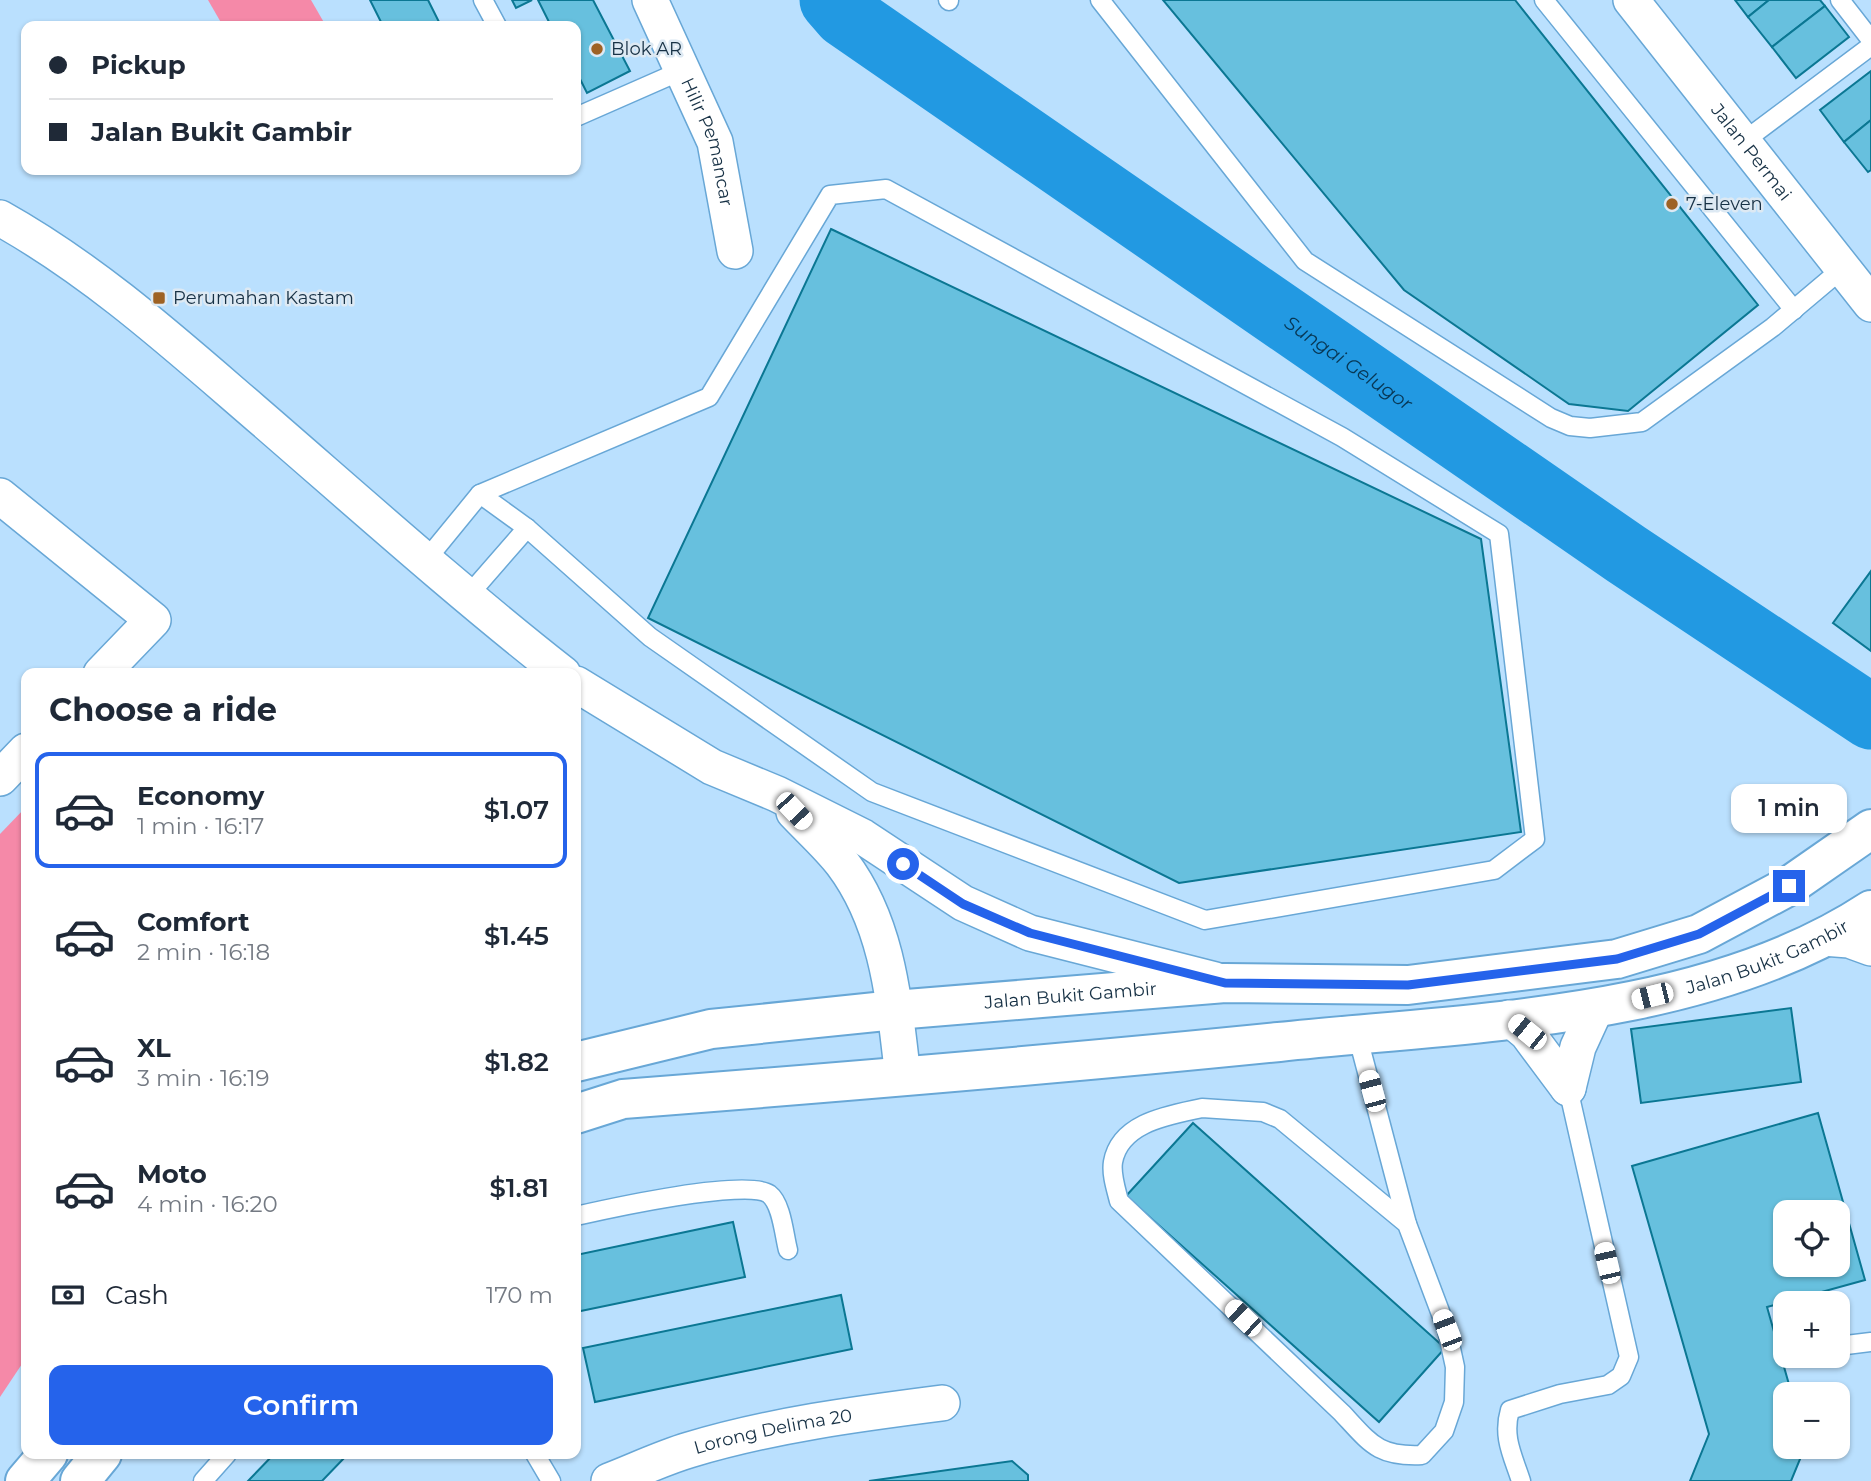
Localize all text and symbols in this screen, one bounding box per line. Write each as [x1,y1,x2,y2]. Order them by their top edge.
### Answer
place label: Blok AR [611,38,682,60]
marker: Blok AR [589,41,605,57]
text: Pickup [91,49,186,81]
street label: Hilir Pemancar [676,74,738,208]
street label: Jalan Permai [1706,99,1796,205]
text: Jalan Bukit Gambir [91,116,352,148]
place label: 7-Eleven [1686,193,1763,215]
marker: 7-Eleven [1664,196,1680,212]
place label: Perumahan Kastam [173,287,354,309]
marker: Perumahan Kastam [151,290,167,306]
water label: Sungai Gelugor [1281,311,1417,415]
text: Choose a ride [49,690,277,729]
icon: car [53,779,116,842]
text: Economy [137,780,264,812]
callout: 1 min [1731,784,1847,834]
car [772,788,817,834]
text: $1.07 [484,794,549,826]
text: 1 min [1758,794,1820,822]
text: 1 min · 16:17 [137,812,264,840]
route start [887,848,919,880]
route end [1773,870,1805,902]
icon: car [53,905,116,968]
text: Comfort [137,906,249,938]
street label: Jalan Bukit Gambir [1683,915,1853,999]
text: $1.45 [484,920,549,952]
text: 2 min · 16:18 [137,938,270,966]
street label: Jalan Bukit Gambir [982,978,1158,1014]
car [1630,981,1675,1011]
car [1505,1011,1550,1053]
icon: car [53,1031,116,1094]
text: XL [137,1032,171,1064]
text: $1.82 [484,1046,549,1078]
text: 3 min · 16:19 [137,1064,269,1092]
car [1357,1068,1388,1114]
icon: car [53,1157,116,1220]
text: Moto [137,1158,207,1190]
text: $1.81 [490,1172,549,1204]
text: 4 min · 16:20 [137,1190,278,1218]
map controls [1773,1200,1850,1459]
button: locate [1773,1200,1850,1277]
car [1593,1240,1622,1286]
icon: cash [49,1276,87,1314]
text: Cash [105,1279,169,1311]
text: 170 m [486,1281,553,1309]
button: + [1773,1291,1850,1368]
car [1221,1296,1266,1340]
car [1430,1307,1465,1353]
button: Confirm [49,1365,553,1445]
button: − [1773,1382,1850,1459]
street label: Lorong Delima 20 [691,1404,854,1459]

